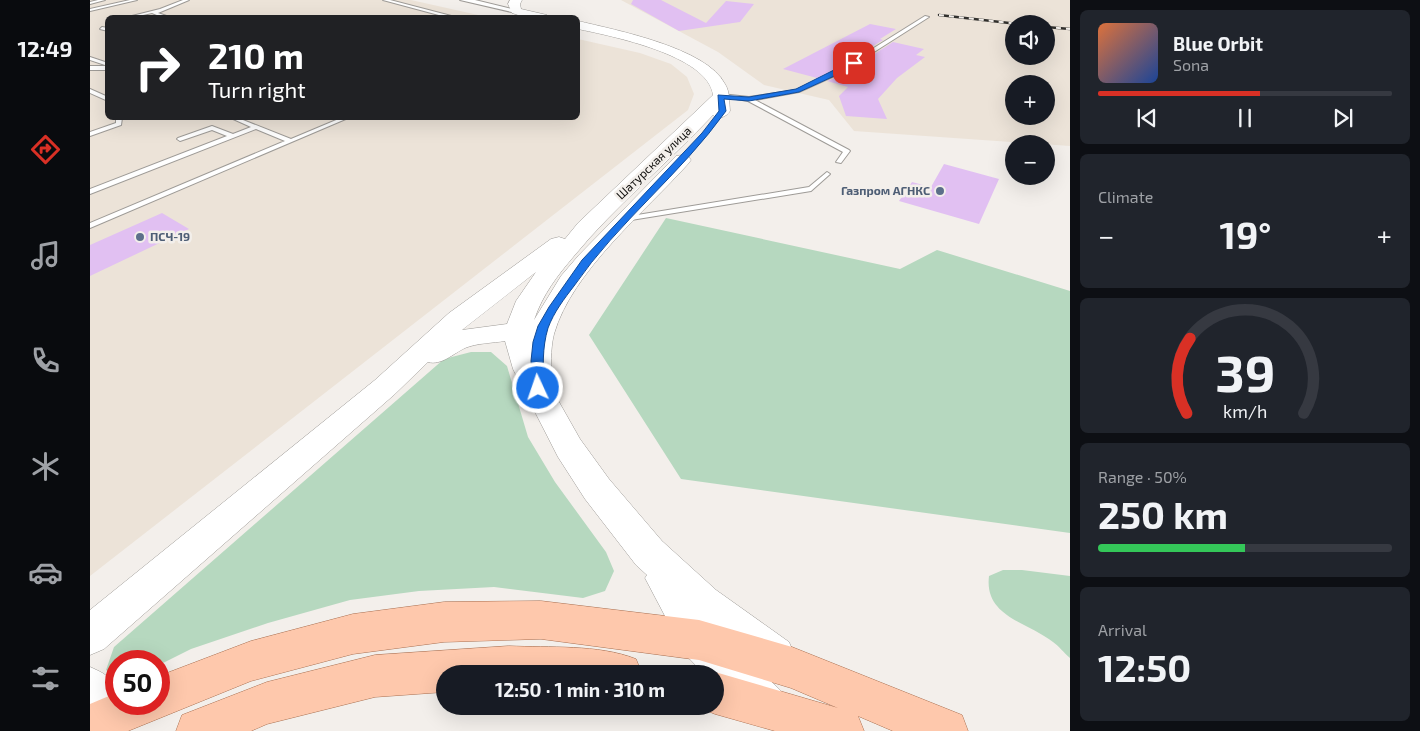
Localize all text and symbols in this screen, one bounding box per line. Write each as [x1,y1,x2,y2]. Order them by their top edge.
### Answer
map controls [1005,15,1055,185]
button: sound [1005,15,1055,65]
text: Blue Orbit [1173,32,1263,55]
text: 210 m [208,34,304,76]
text: 12:49 [18,35,72,61]
icon: right [125,35,190,100]
pin [833,42,875,84]
icon: arrive [840,49,868,77]
text: Sona [1173,55,1209,74]
button: + [1005,75,1055,125]
text: Turn right [208,76,306,102]
icon: previous [1133,104,1161,132]
icon: pause [1231,104,1259,132]
icon: next [1329,104,1357,132]
street label: Шатурская улица [613,123,694,202]
icon: directions [28,132,63,167]
button: − [1005,135,1055,185]
place label: Газпром АГНКС [841,183,930,197]
marker: Газпром АГНКС [934,185,946,197]
text: Climate [1098,187,1153,206]
text: 19° [1220,211,1271,257]
text: − [1098,218,1114,252]
text: + [1377,218,1392,252]
place label: ПСЧ-19 [150,229,190,243]
marker: ПСЧ-19 [134,231,146,243]
icon: music [28,238,63,273]
text: 39 [1215,340,1275,402]
icon: phone [28,343,63,378]
position arrow [511,361,563,413]
text: km/h [1223,400,1267,422]
icon: climate [28,449,63,484]
text: Range · 50% [1098,467,1187,486]
text: 250 km [1098,491,1228,537]
icon: car [28,555,63,590]
text: Arrival [1098,620,1147,639]
text: 12:50 [1098,644,1191,690]
speed limit sign: 50 [105,650,170,715]
icon: filters [28,661,63,696]
text: 12:50 · 1 min · 310 m [495,678,665,701]

